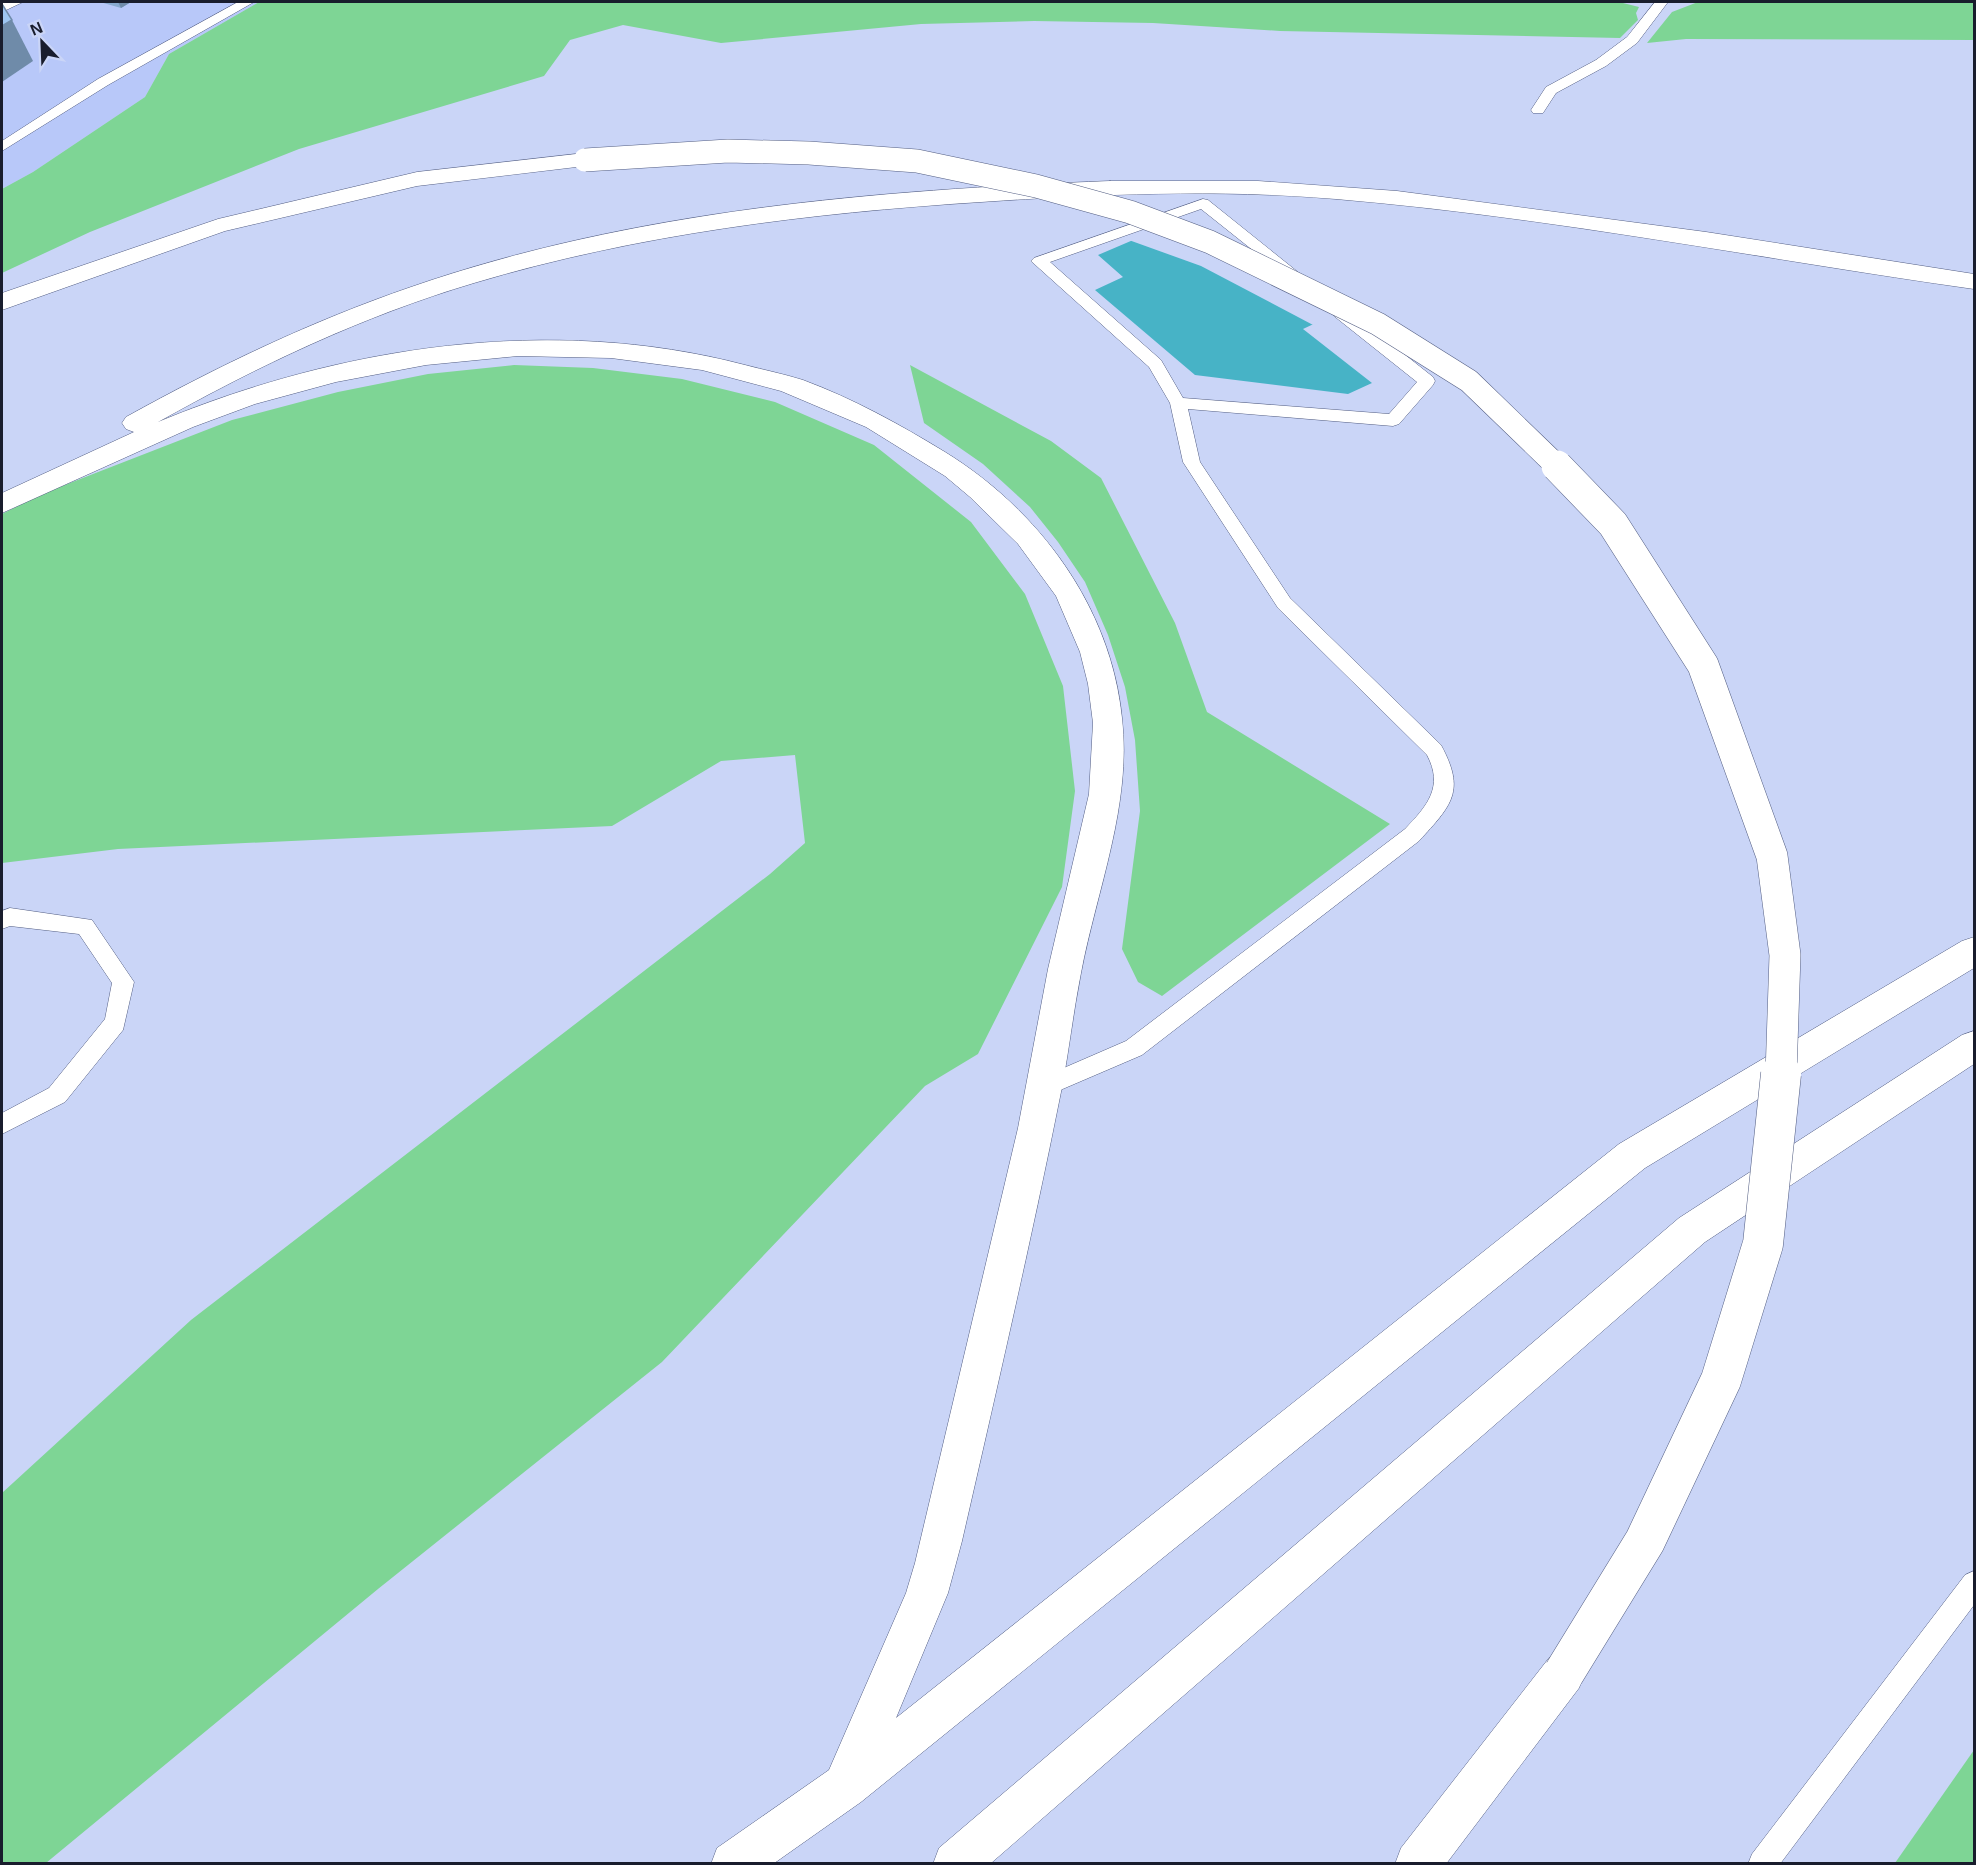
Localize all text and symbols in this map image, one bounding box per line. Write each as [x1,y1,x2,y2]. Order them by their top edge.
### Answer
north arrow [12,12,72,72]
text: N [28,19,45,39]

